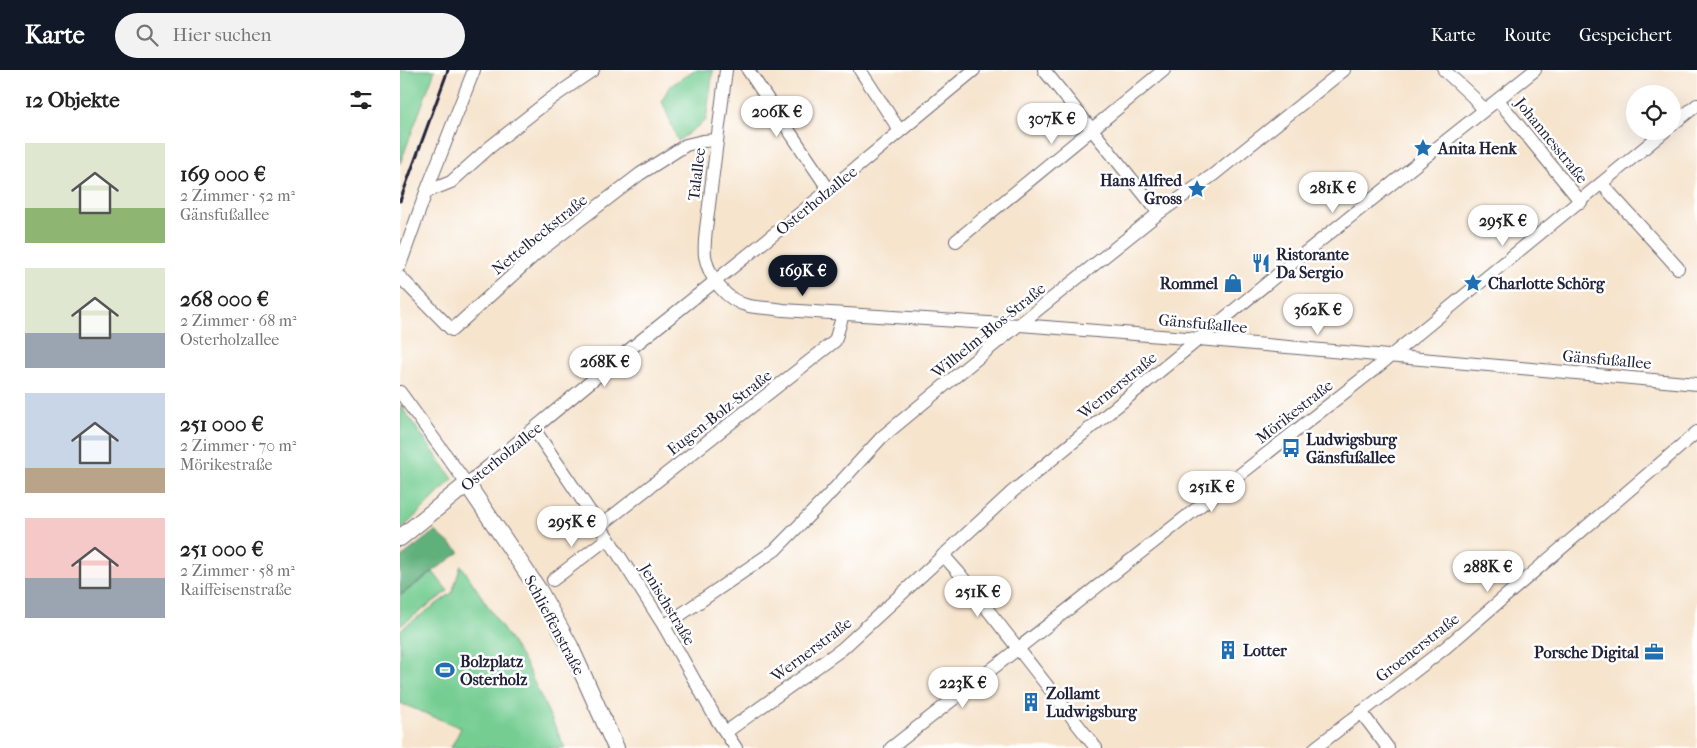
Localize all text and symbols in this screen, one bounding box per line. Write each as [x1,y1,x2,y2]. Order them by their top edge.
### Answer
search box [115,13,465,58]
text: Karte [25,21,85,49]
icon: search [133,21,161,49]
text: Hier suchen [173,24,272,46]
text: Karte [1431,25,1476,46]
text: Route [1504,25,1551,46]
text: Gespeichert [1579,25,1672,46]
map controls [1626,85,1681,140]
button: locate [1626,85,1681,140]
icon: filters [347,86,375,114]
text: 12 Objekte [25,88,120,112]
street label: Johannesstraße [1510,92,1592,187]
pin: 206K € [736,96,818,138]
text: 206K € [752,102,802,121]
pin: 307K € [1011,102,1093,145]
text: 307K € [1028,109,1076,128]
place icon: Anita Henk [1412,137,1434,159]
place label: Anita Henk [1437,139,1518,158]
street label: Talallee [684,146,709,202]
text: 169 000 € [180,162,266,186]
street label: Osterholzallee [772,162,861,239]
icon: home [65,163,125,223]
place label: Hans Alfred Gross [1100,171,1183,208]
pin: 281K € [1292,172,1374,214]
place icon: Hans Alfred Gross [1186,178,1208,200]
text: 281K € [1310,178,1356,197]
text: 2 Zimmer · 52 m² [180,186,295,205]
street label: Nettelbeckstraße [488,190,591,279]
pin: 295K € [1462,204,1544,247]
text: Gänsfußallee [180,205,269,224]
text: 295K € [1479,211,1527,230]
place label: Ristorante Da Sergio [1276,245,1349,283]
restaurant icon: Ristorante Da Sergio [1250,252,1272,274]
pin: 169K € [762,254,844,297]
text: 169K € [779,261,827,280]
shop icon: Rommel [1222,272,1244,294]
place icon: Charlotte Schörg [1462,272,1484,294]
place label: Rommel [1160,274,1219,293]
place label: Charlotte Schörg [1488,274,1605,294]
street label: Wilhelm-Blos-Straße [927,279,1049,383]
text: 268 000 € [180,287,269,311]
icon: home [65,288,125,348]
pin: 362K € [1277,294,1359,336]
text: 362K € [1294,300,1342,319]
street label: Gänsfußallee [1158,310,1248,337]
text: 2 Zimmer · 68 m² [180,311,297,330]
text: Osterholzallee [180,330,279,349]
pin: 268K € [564,346,646,388]
street label: Gänsfußallee [1562,346,1652,373]
street label: Wernerstraße [1073,348,1161,424]
text: 268K € [580,352,630,371]
street label: Eugen-Bolz-Straße [663,366,776,459]
street label: Mörikestraße [1252,375,1337,447]
text: 251 000 € [180,412,264,436]
icon: home [65,413,125,473]
street label: Osterholzallee [457,418,546,495]
place label: Ludwigsburg Gänsfußallee [1306,430,1397,467]
text: 2 Zimmer · 70 m² [180,436,296,455]
bus stop icon: Ludwigsburg Gänsfußallee [1280,437,1302,459]
text: Mörikestraße [180,455,272,474]
pin: 251K € [1171,470,1253,513]
text: 251K € [1189,477,1235,496]
pin: 295K € [531,506,613,548]
text: 295K € [548,512,596,531]
text: 251 000 € [180,537,264,561]
icon: home [65,538,125,598]
pin: 288K € [1447,550,1529,593]
text: 288K € [1464,557,1512,576]
street label: Jenischstraße [635,558,699,649]
text: 2 Zimmer · 58 m² [180,561,295,580]
street label: Schlieffenstraße [520,572,589,678]
pin: 251K € [937,576,1019,618]
text: Raiffeisenstraße [180,580,292,599]
text: 251K € [955,582,1001,601]
street label: Groenerstraße [1372,609,1463,686]
street label: Wernerstraße [767,613,855,686]
building icon: Lotter [1217,639,1239,661]
place label: Lotter [1243,641,1288,660]
office icon: Porsche Digital [1643,641,1665,663]
place label: Porsche Digital [1534,643,1640,663]
place label: Bolzplatz Osterholz [460,652,528,689]
sports icon: Bolzplatz Osterholz [434,659,456,681]
pin: 223K € [922,666,1004,709]
text: 223K € [939,673,987,692]
place label: Zollamt Ludwigsburg [1046,684,1137,722]
building icon: Zollamt Ludwigsburg [1020,691,1042,713]

